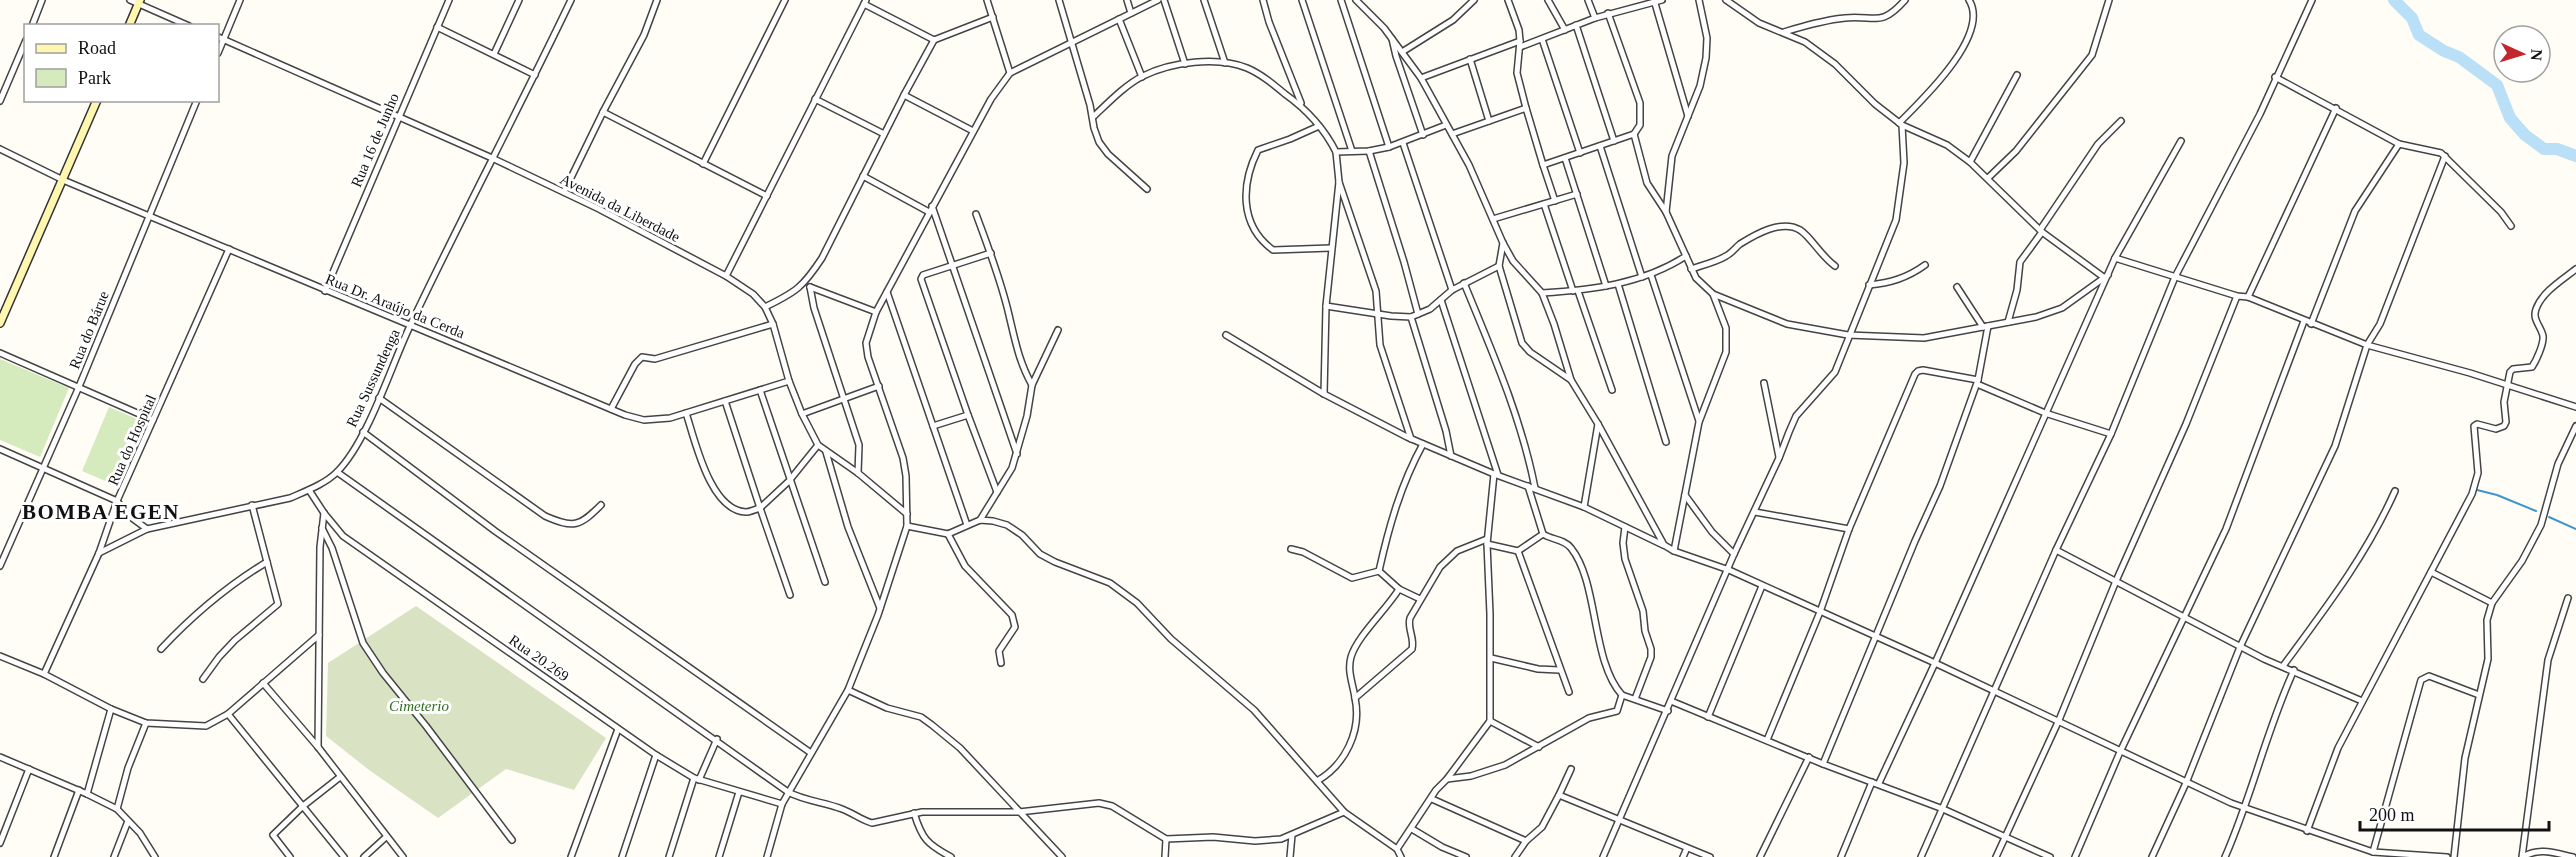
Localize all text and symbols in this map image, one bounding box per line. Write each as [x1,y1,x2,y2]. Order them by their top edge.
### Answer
legend [24,24,219,102]
north arrow [2492,24,2552,84]
text: Road [78,38,116,58]
text: N [2528,49,2545,62]
text: Park [78,68,111,88]
street label: Rua 16 de Junho [348,91,402,189]
street label: Avenida da Liberdade [557,171,683,245]
street label: Rua Dr. Araújo da Cerda [323,271,467,341]
street label: Rua do Bárue [66,288,112,371]
street label: Rua Sussundenga [343,326,403,430]
street label: Rua do Hospital [105,392,159,488]
district label: BOMBA EGEN [22,500,180,524]
street label: Rua 20.269 [506,632,572,684]
park label: Cimeterio [389,698,449,714]
scale bar [2360,794,2549,832]
text: 200 m [2369,805,2415,825]

